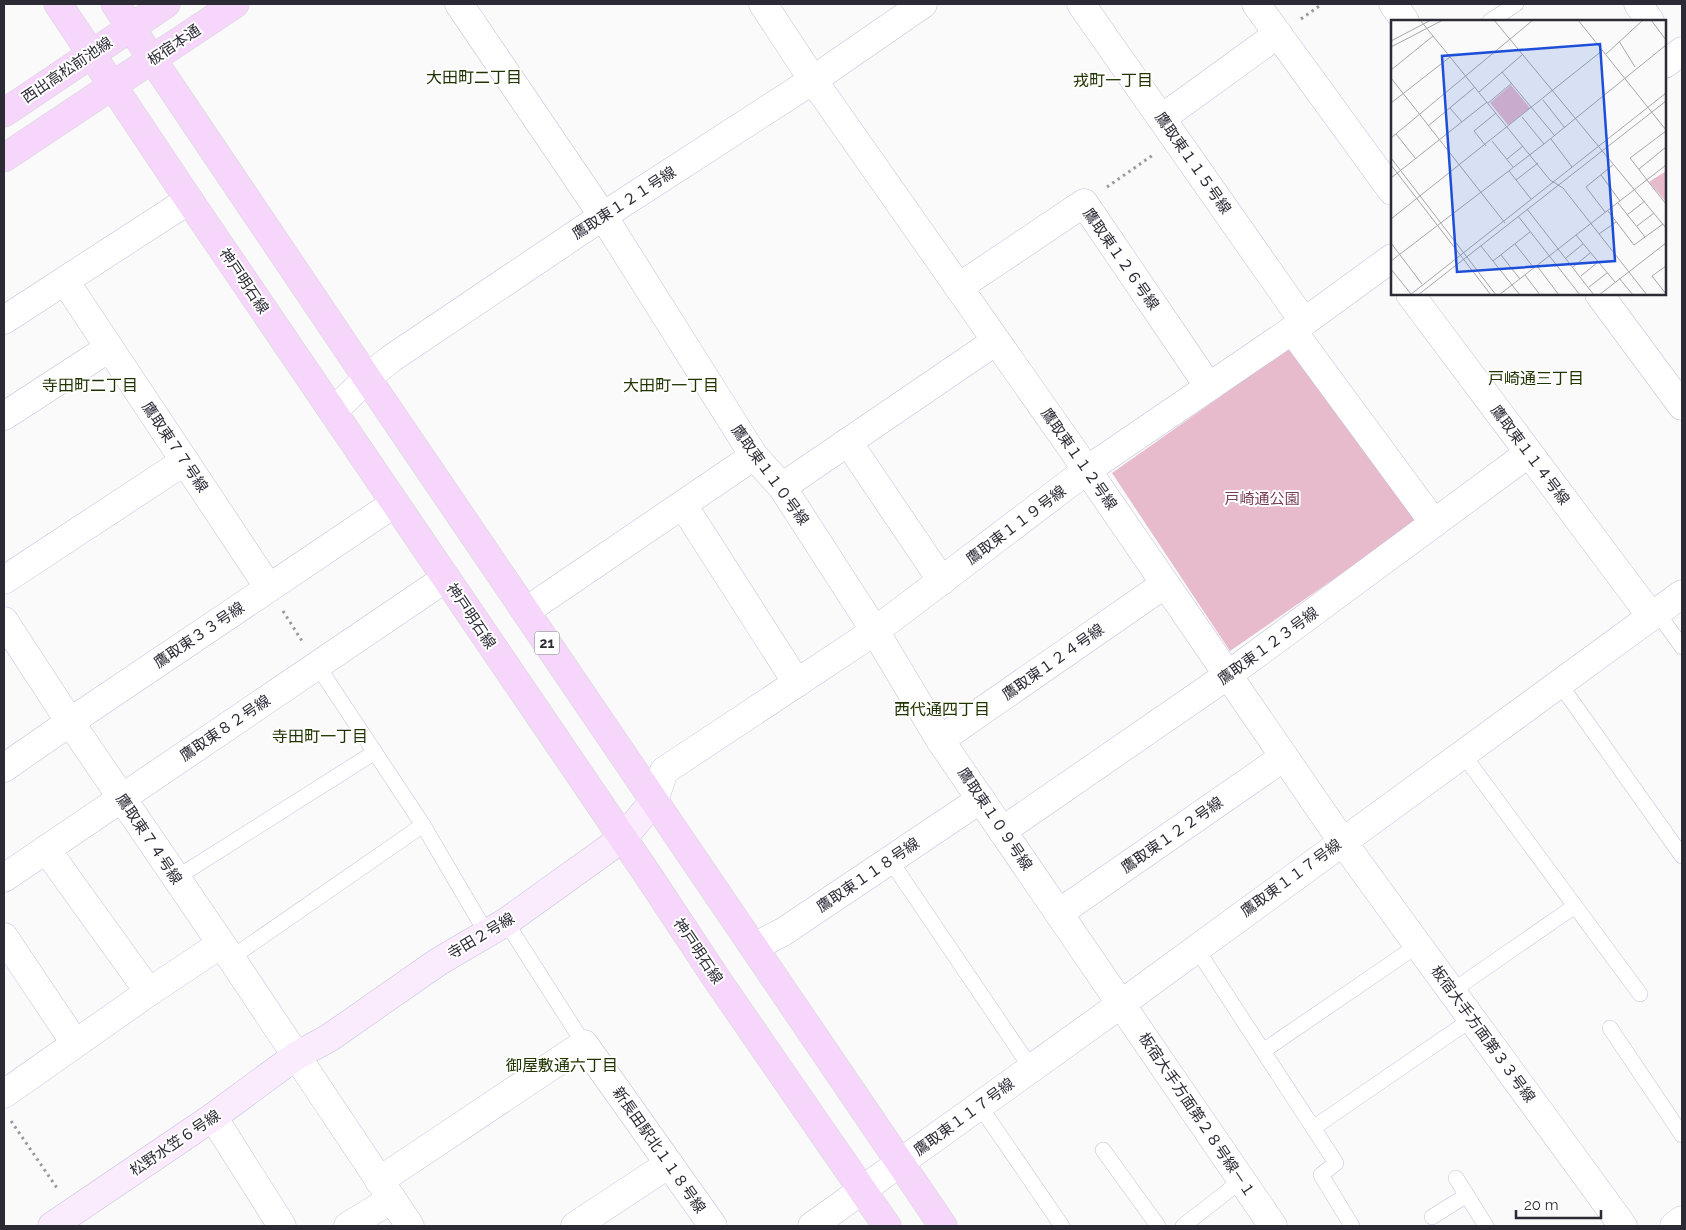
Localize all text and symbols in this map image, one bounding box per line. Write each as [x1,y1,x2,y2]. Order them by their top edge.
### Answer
inset map [1391,20,1666,295]
street label: 板宿本通 [144,21,204,69]
street label: 西出高松前池線 [18,33,116,107]
district label: 大田町二丁目 [426,68,522,87]
district label: 戎町一丁目 [1073,71,1153,90]
street label: 鷹取東１１５号線 [1151,109,1235,217]
street label: 鷹取東１２１号線 [569,163,679,243]
street label: 鷹取東１２６号線 [1079,205,1163,313]
street label: 神戸明石線 [216,245,272,317]
district label: 戸崎通三丁目 [1488,369,1584,388]
district label: 寺田町二丁目 [42,376,138,395]
district label: 大田町一丁目 [623,376,719,395]
street label: 鷹取東７７号線 [138,398,212,496]
street label: 鷹取東１１４号線 [1487,402,1573,508]
street label: 鷹取東１１２号線 [1037,405,1121,513]
street label: 鷹取東１１０号線 [727,421,813,529]
street label: 鷹取東１１９号線 [963,482,1069,568]
park label: 戸崎通公園 [1224,490,1300,508]
street label: 神戸明石線 [443,580,499,652]
street label: 鷹取東３３号線 [150,598,248,672]
street label: 鷹取東１２３号線 [1214,603,1322,689]
street label: 鷹取東１２４号線 [999,620,1107,704]
road number: 21 [534,632,560,654]
street label: 鷹取東８２号線 [176,691,274,765]
district label: 西代通四丁目 [894,700,990,719]
district label: 寺田町一丁目 [272,727,368,746]
street label: 鷹取東１０９号線 [954,764,1036,874]
street label: 鷹取東７４号線 [112,790,186,888]
street label: 鷹取東１２２号線 [1118,793,1226,877]
street label: 鷹取東１１８号線 [813,834,923,916]
street label: 鷹取東１１７号線 [1237,835,1345,921]
street label: 寺田２号線 [444,909,518,963]
street label: 神戸明石線 [670,915,726,987]
street label: 板宿大手方面第３３号線 [1427,962,1539,1106]
street label: 板宿大手方面第２８号線－１ [1135,1029,1259,1201]
district label: 御屋敷通六丁目 [506,1056,618,1075]
street label: 鷹取東１１７号線 [910,1074,1018,1160]
street label: 新長田駅北１１８号線 [609,1083,709,1217]
street label: 松野水笠６号線 [126,1106,224,1180]
scale bar [1516,1188,1601,1220]
text: 20 m [1524,1196,1559,1214]

